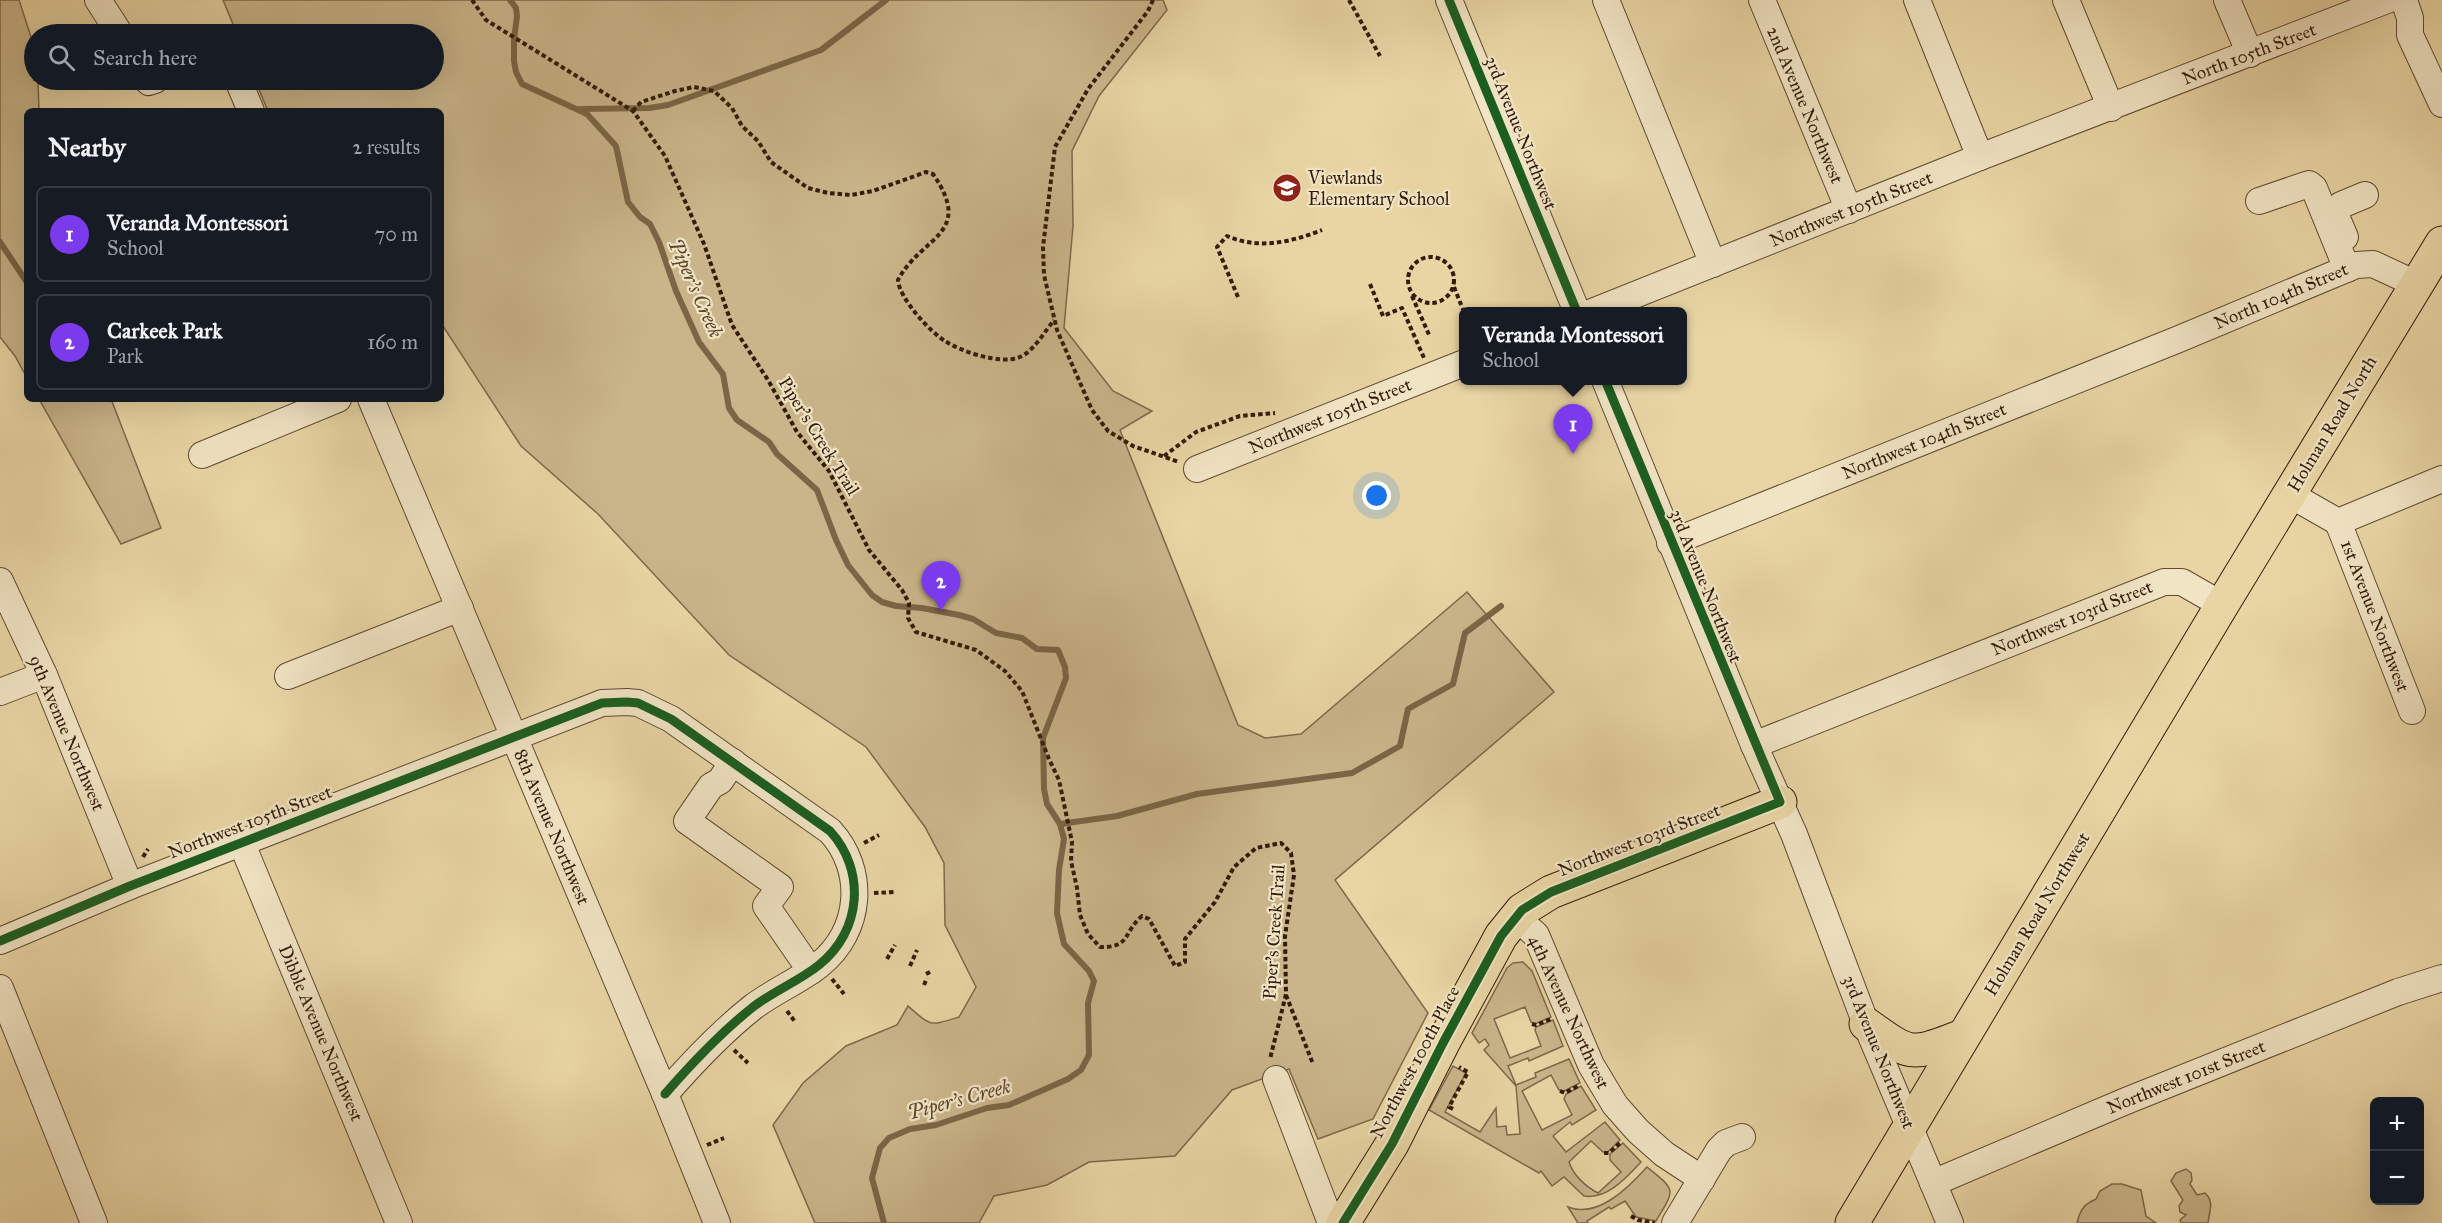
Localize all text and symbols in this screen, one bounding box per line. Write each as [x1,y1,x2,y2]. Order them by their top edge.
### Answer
street label: North 105th Street [2179,18,2320,90]
street label: 2nd Avenue Northwest [1762,23,1848,187]
search box [24,24,444,90]
icon: search [45,41,78,74]
text: Search here [93,44,197,71]
street label: 3rd Avenue Northwest [1480,53,1562,214]
text: Nearby [48,131,126,163]
text: 2 results [352,135,420,159]
street label: Northwest 105th Street [1766,166,1936,252]
place label: Viewlands Elementary School [1307,167,1450,210]
school or university icon: Viewlands Elementary School [1271,172,1303,204]
text: Veranda Montessori [107,209,288,236]
text: 1 [66,222,73,246]
text: 70 m [375,222,418,246]
water label: Piper's Creek [663,235,729,342]
text: School [107,236,164,260]
street label: North 104th Street [2211,258,2352,334]
popup [1459,307,1687,385]
text: Carkeek Park [107,317,222,344]
text: Veranda Montessori [1482,321,1664,348]
text: 2 [65,330,74,354]
text: 160 m [367,330,418,354]
text: Park [107,344,143,368]
text: School [1482,348,1539,372]
street label: Holman Road North [2283,352,2381,496]
street label: Piper's Creek Trail [774,373,864,499]
street label: Northwest 105th Street [1245,373,1415,459]
street label: Northwest 104th Street [1839,398,2010,484]
pin: 1 [1554,404,1592,454]
your location [1362,481,1391,510]
street label: 3rd Avenue Northwest [1665,506,1747,667]
street label: 1st Avenue Northwest [2336,537,2414,696]
pin: 2 [922,562,960,611]
street label: Northwest 103rd Street [1988,575,2156,660]
street label: 9th Avenue Northwest [24,652,110,815]
street label: 8th Avenue Northwest [509,746,595,909]
street label: Northwest 105th Street [165,780,336,863]
street label: Northwest 103rd Street [1555,799,1724,881]
street label: Holman Road Northwest [1979,828,2095,1000]
street label: Piper's Creek Trail [1258,863,1290,1000]
street label: 4th Avenue Northwest [1524,932,1615,1093]
street label: Dibble Avenue Northwest [274,941,368,1125]
street label: 3rd Avenue Northwest [1838,972,1920,1133]
street label: Northwest 100th Place [1366,982,1464,1142]
street label: Northwest 101st Street [2104,1035,2269,1119]
water label: Piper's Creek [905,1074,1014,1125]
map controls [2370,1097,2424,1205]
button: + [2370,1097,2424,1151]
button: − [2370,1151,2424,1205]

